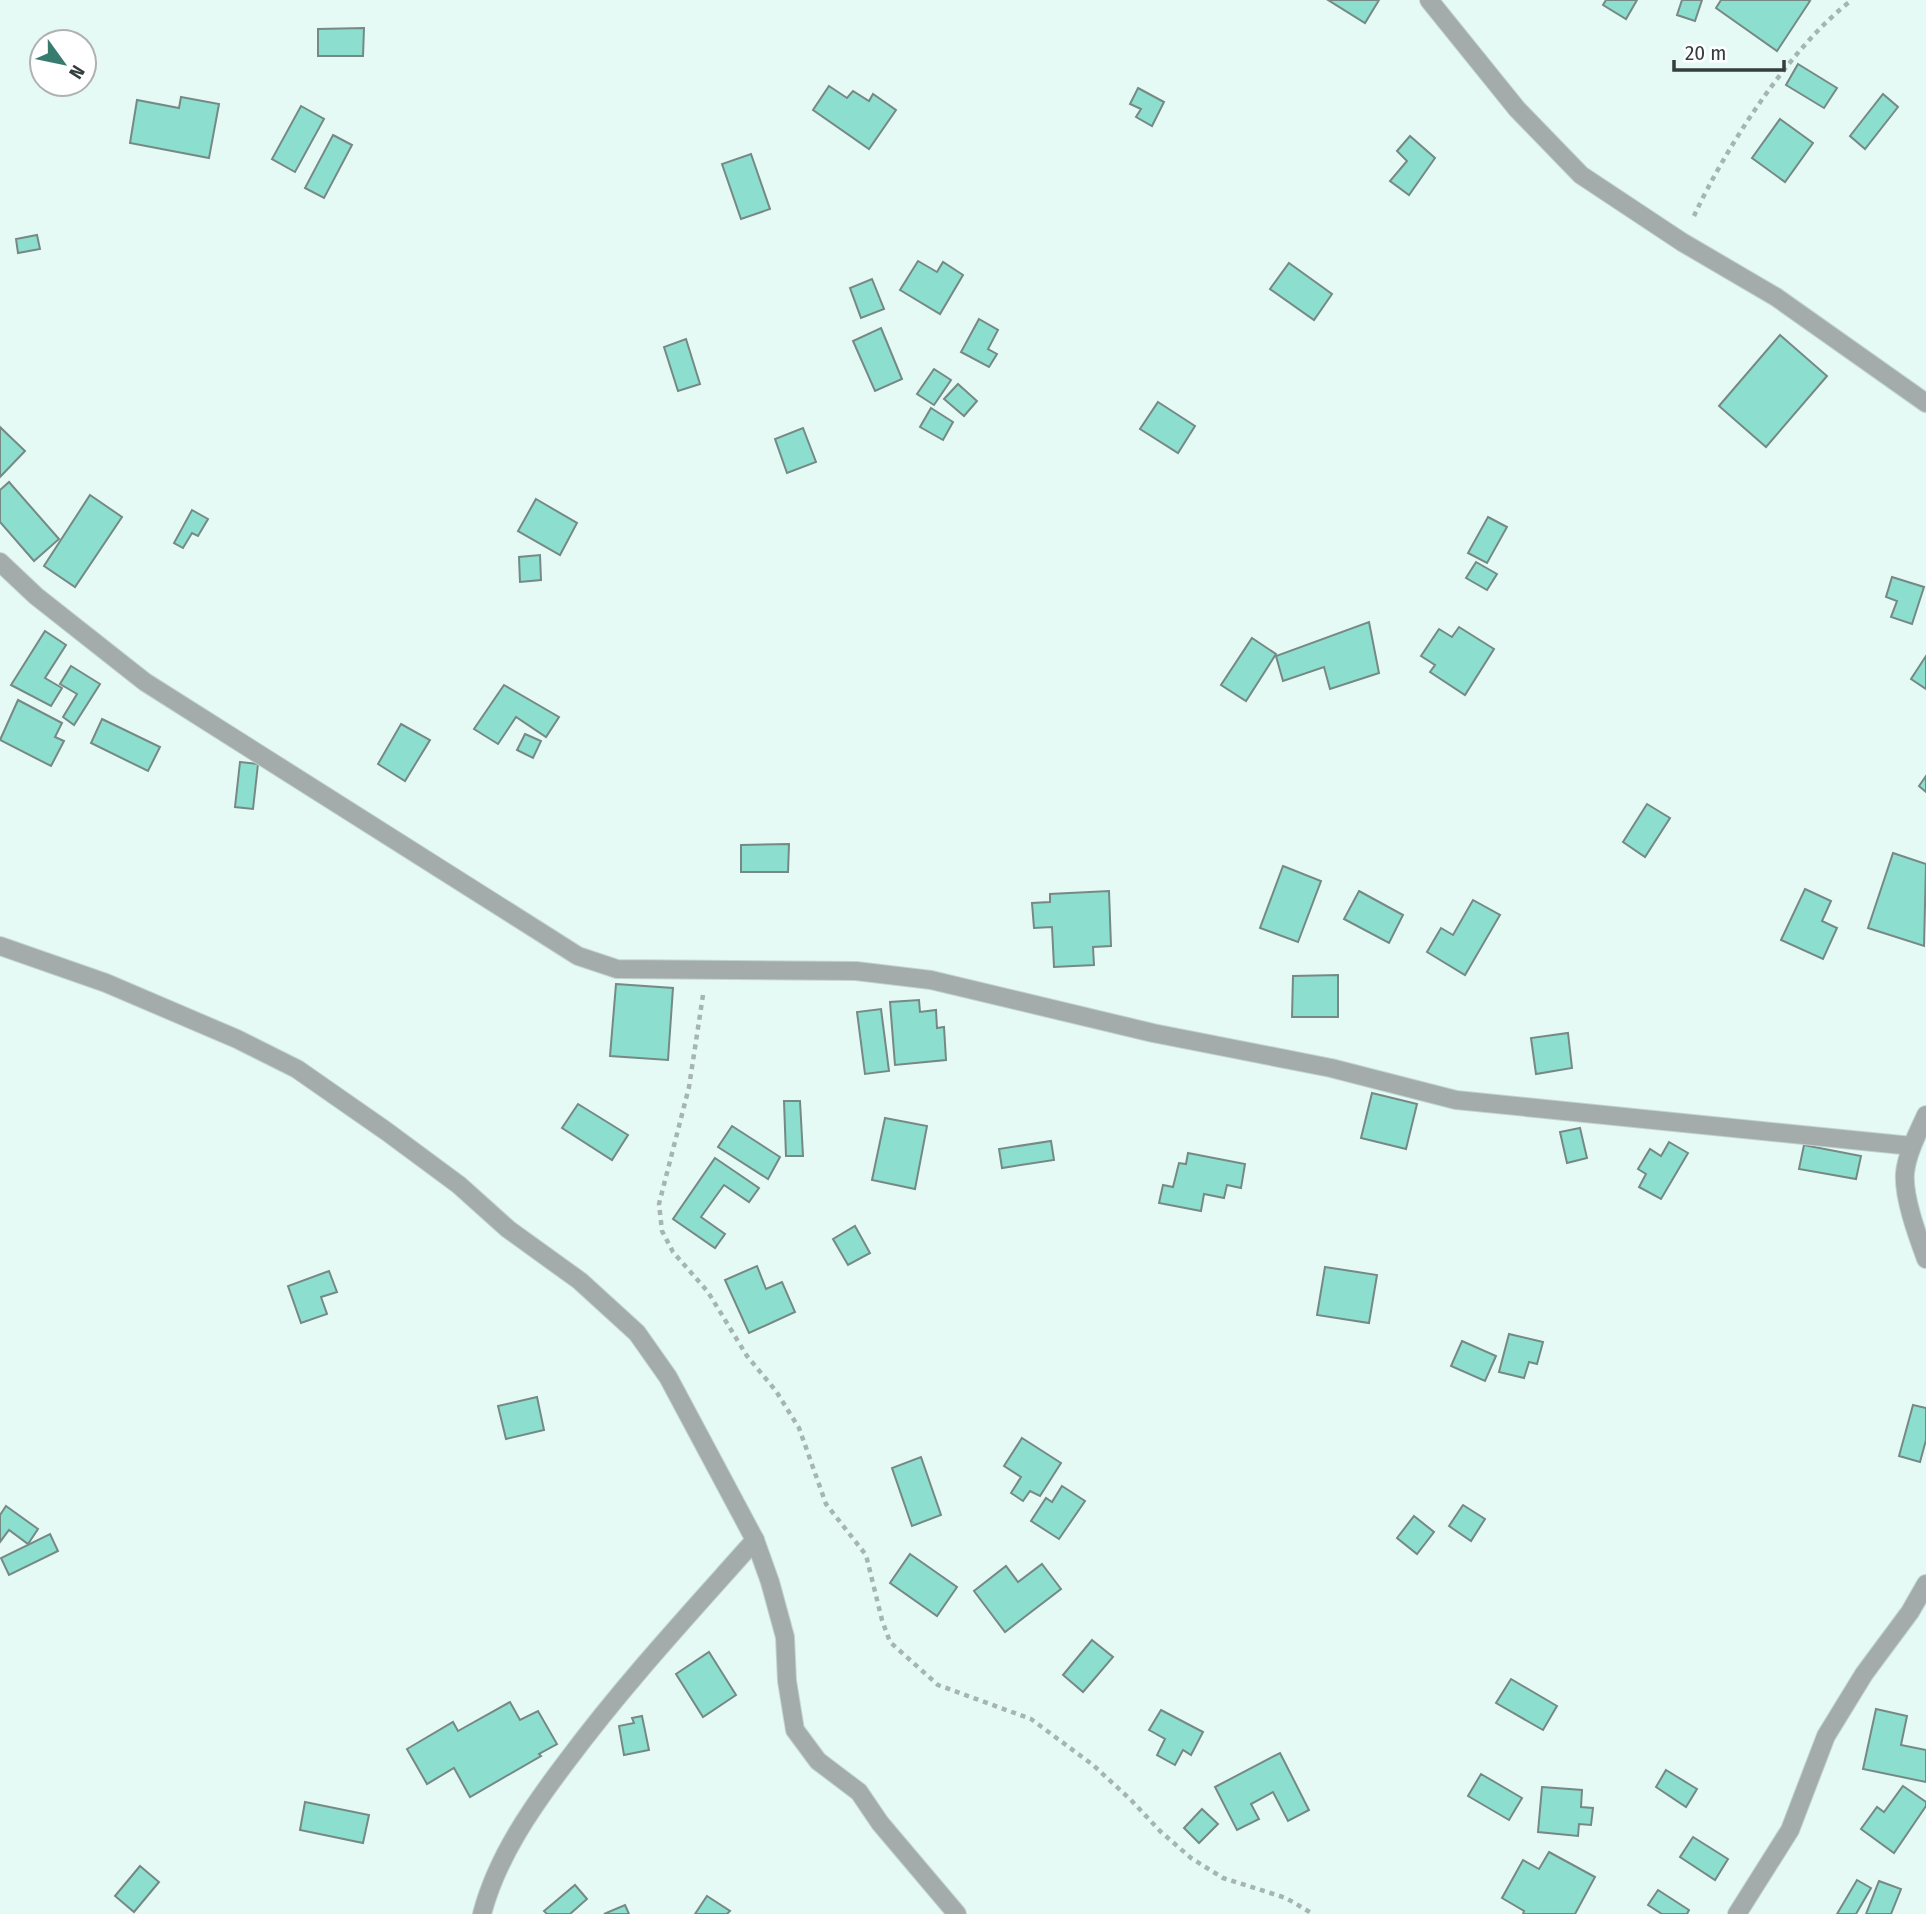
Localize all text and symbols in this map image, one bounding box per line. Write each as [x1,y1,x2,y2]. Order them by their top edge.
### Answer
north arrow [28,28,98,98]
scale bar [1674,28,1784,72]
text: 20 m [1685,40,1726,66]
text: N [64,61,90,83]

